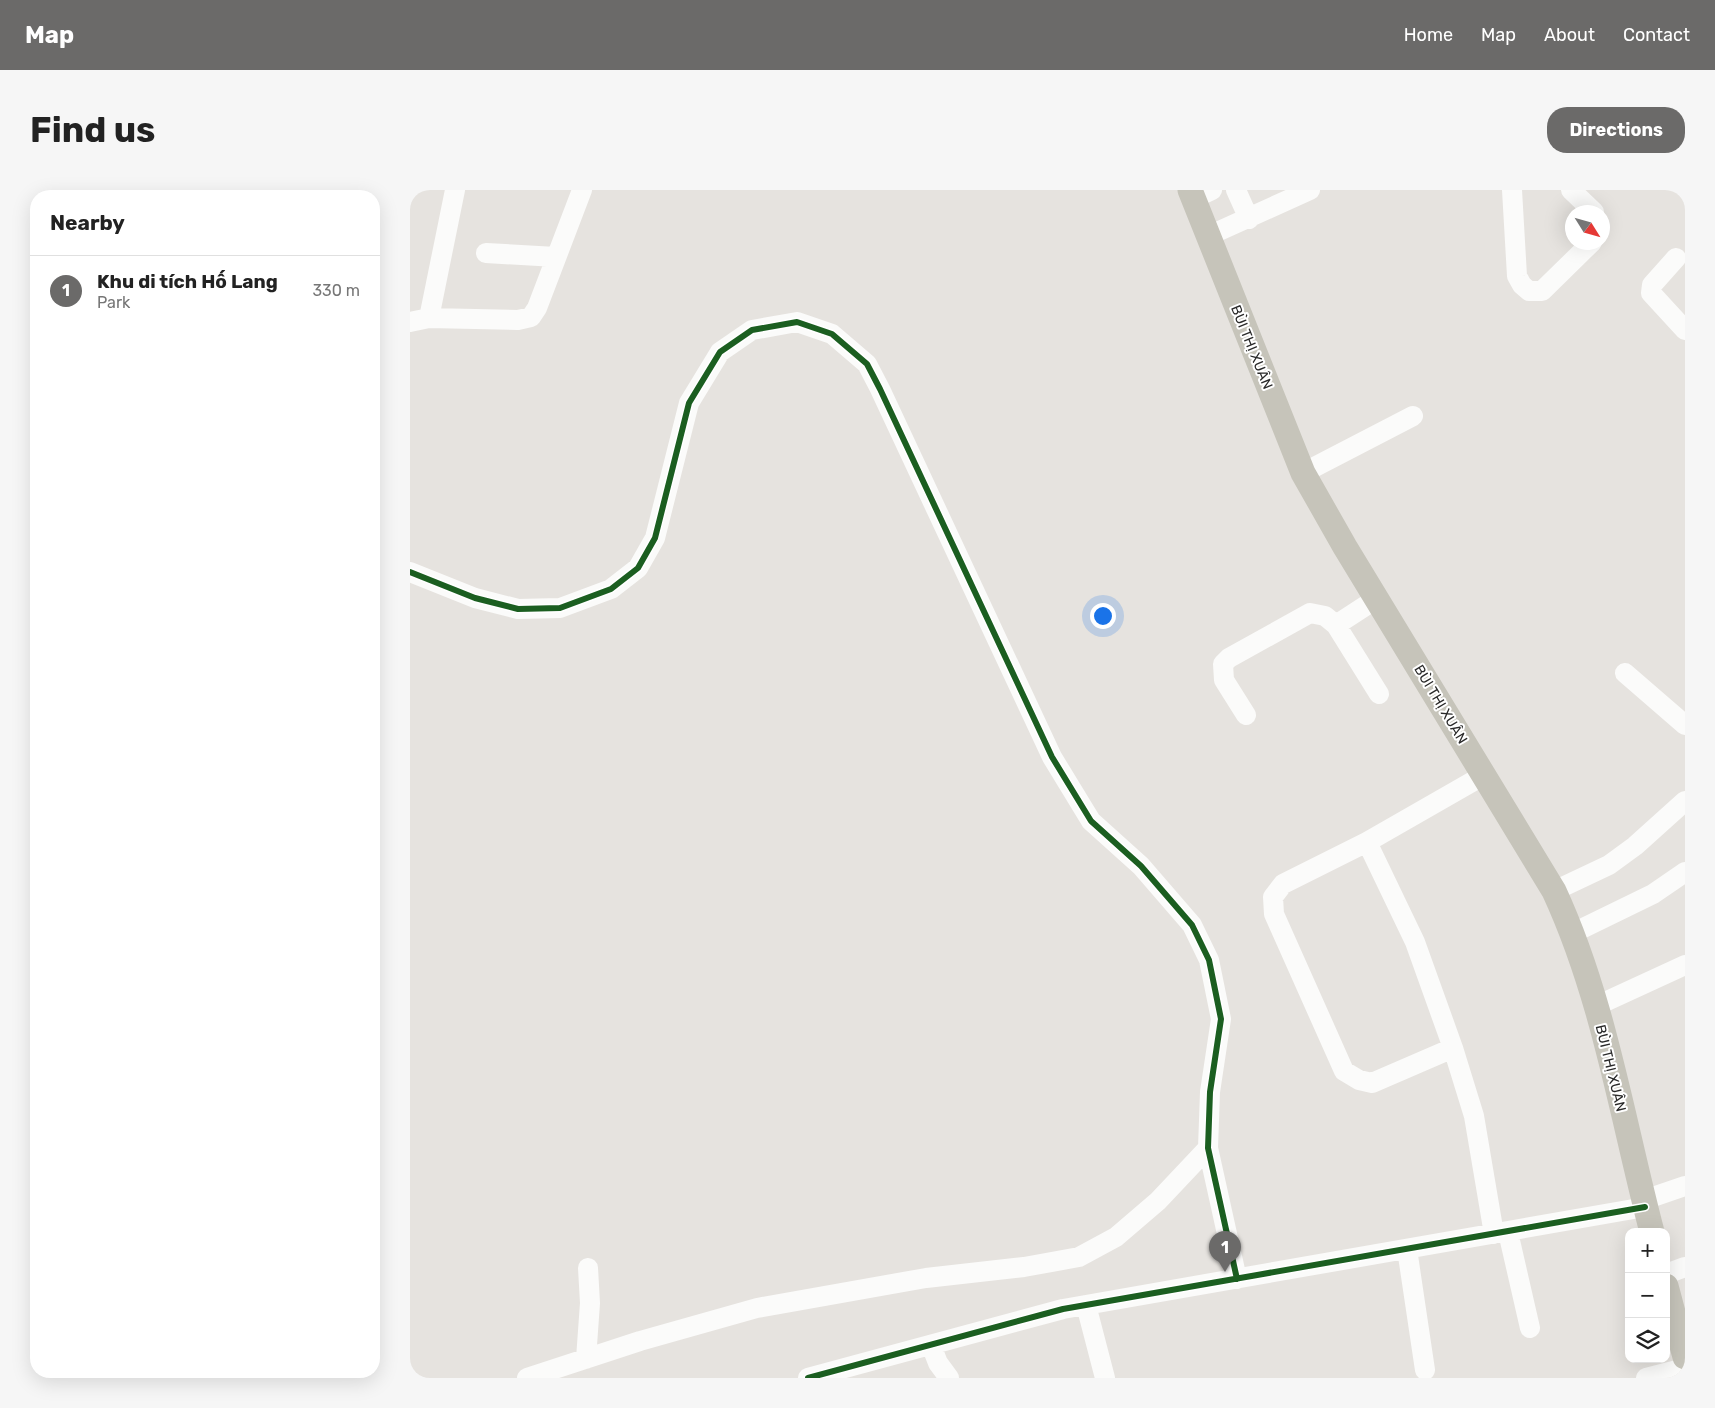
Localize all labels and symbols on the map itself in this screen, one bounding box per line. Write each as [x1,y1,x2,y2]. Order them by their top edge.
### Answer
north arrow [1565,205,1610,250]
street label: BÙI THỊ XUÂN [1227,302,1277,392]
your location [1090,603,1116,629]
street label: BÙI THỊ XUÂN [1410,661,1472,747]
street label: BÙI THỊ XUÂN [1591,1023,1631,1113]
pin: 1 [1209,1231,1241,1272]

